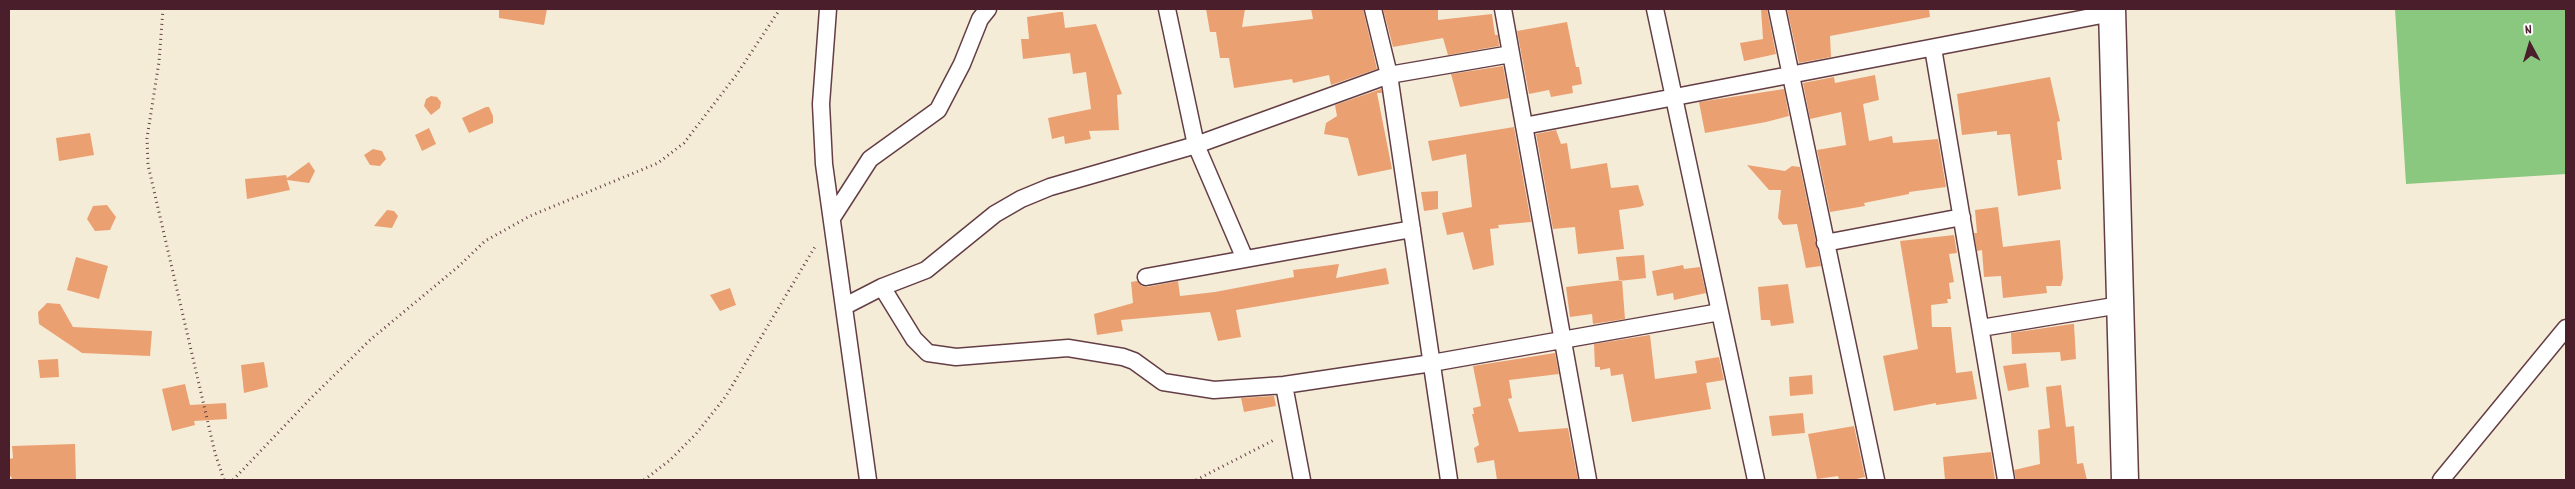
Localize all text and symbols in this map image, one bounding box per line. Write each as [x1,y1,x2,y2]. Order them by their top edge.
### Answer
north arrow [2505,20,2555,70]
text: N [2524,20,2533,40]

